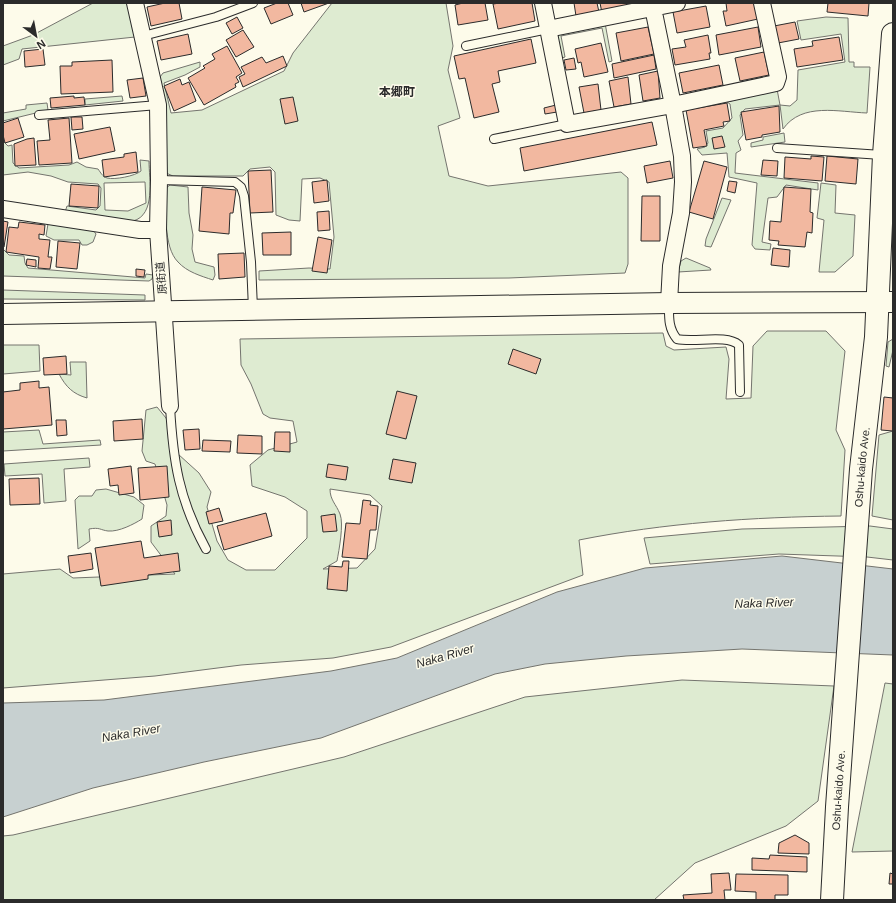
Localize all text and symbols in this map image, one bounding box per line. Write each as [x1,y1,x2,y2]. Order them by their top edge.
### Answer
north arrow [16,16,56,56]
text: N [35,37,48,52]
district label: 本郷町 [379,85,415,99]
street label: 原街道 [154,261,168,295]
street label: Oshu-kaido Ave. [852,426,872,508]
water label: Naka River [734,595,795,611]
water label: Naka River [415,641,476,671]
water label: Naka River [101,721,162,745]
street label: Oshu-kaido Ave. [830,750,847,831]

